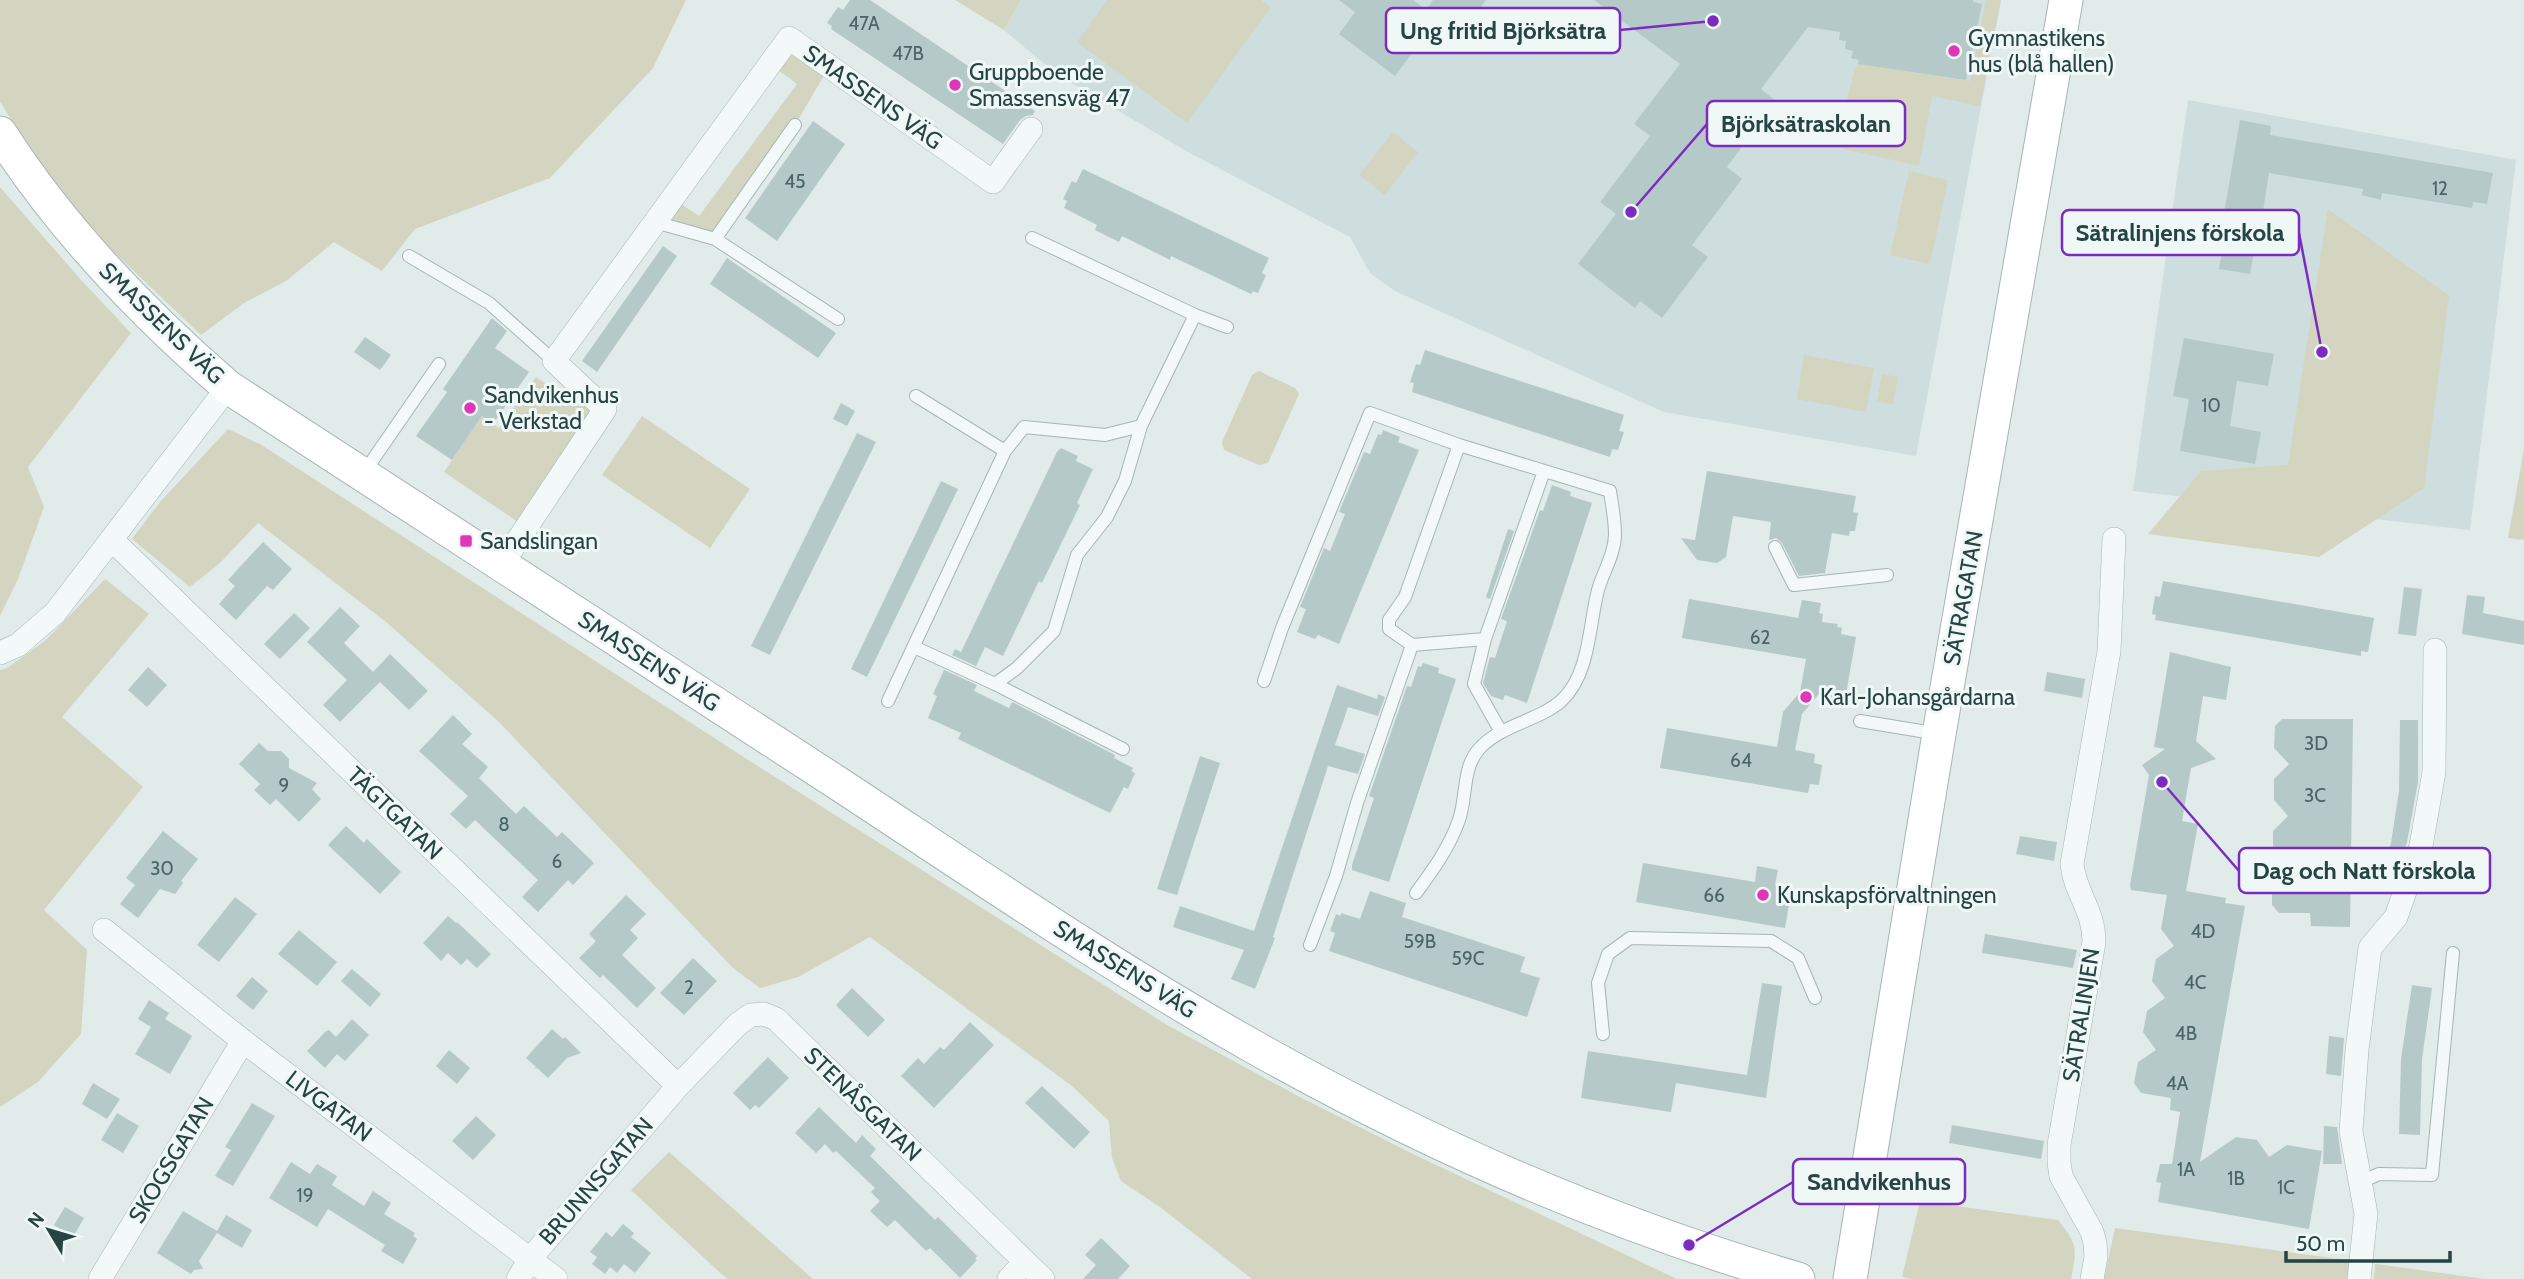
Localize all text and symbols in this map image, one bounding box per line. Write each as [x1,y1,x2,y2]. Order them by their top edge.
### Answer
callout: Ung fritid Björksätra [1386,8,1620,53]
house number: 47A [848,12,880,35]
text: Ung fritid Björksätra [1400,16,1606,45]
place label: Gymnastikens hus (blå hallen) [1968,24,2114,78]
street label: SMASSENS VÄG [798,39,948,155]
house number: 47B [892,42,924,65]
marker: Gymnastikens hus (blå hallen) [1946,43,1962,59]
place label: Gruppboende Smassensväg 47 [969,58,1131,112]
marker: Gruppboende Smassensväg 47 [947,77,963,93]
callout: Björksätraskolan [1707,101,1905,146]
text: Björksätraskolan [1721,109,1891,138]
house number: 45 [784,170,806,193]
house number: 12 [2432,177,2448,200]
callout: Sätralinjens förskola [2062,210,2299,255]
text: Sätralinjens förskola [2076,218,2284,247]
street label: SMASSENS VÄG [94,256,230,390]
place label: Sandvikenhus - Verkstad [484,381,619,435]
house number: 10 [2201,394,2221,417]
marker: Sandvikenhus - Verkstad [462,400,478,416]
place label: Sandslingan [480,527,598,555]
street label: SÄTRAGATAN [1937,529,1989,667]
marker: Sandslingan [458,533,474,549]
street label: SMASSENS VÄG [573,605,725,717]
house number: 62 [1750,626,1770,649]
place label: Karl-Johansgårdarna [1820,683,2015,711]
marker: Karl-Johansgårdarna [1798,689,1814,705]
house number: 3D [2304,732,2328,755]
house number: 64 [1730,749,1752,772]
street label: TÄGTGATAN [341,761,449,865]
house number: 9 [279,774,289,797]
house number: 3C [2304,784,2326,807]
house number: 8 [498,813,510,836]
callout: Dag och Natt förskola [2239,848,2490,893]
house number: 6 [552,850,562,873]
text: Dag och Natt förskola [2253,856,2476,885]
house number: 30 [150,857,174,880]
place label: Kunskapsförvaltningen [1777,881,1997,909]
house number: 66 [1703,884,1725,907]
marker: Kunskapsförvaltningen [1755,887,1771,903]
street label: SMASSENS VÄG [1048,914,1202,1024]
house number: 4D [2191,920,2216,943]
house number: 59B [1404,930,1436,953]
street label: SÄTRALINJEN [2057,946,2105,1084]
house number: 59C [1452,947,1485,970]
house number: 4C [2184,971,2207,994]
house number: 2 [684,976,694,999]
house number: 4B [2175,1022,2197,1045]
street label: STENÅSGATAN [799,1040,928,1167]
street label: LIVGATAN [280,1064,378,1148]
house number: 4A [2166,1072,2189,1095]
street label: SKOGSGATAN [122,1092,220,1228]
street label: BRUNNSGATAN [533,1112,659,1250]
house number: 1A [2177,1158,2195,1181]
callout: Sandvikenhus [1793,1159,1965,1204]
text: Sandvikenhus [1807,1167,1951,1196]
house number: 1B [2227,1167,2245,1190]
house number: 1C [2277,1176,2295,1199]
house number: 19 [297,1184,314,1207]
north arrow [14,1195,84,1265]
text: N [23,1207,49,1232]
scale bar [2286,1220,2450,1264]
text: 50 m [2296,1231,2345,1256]

